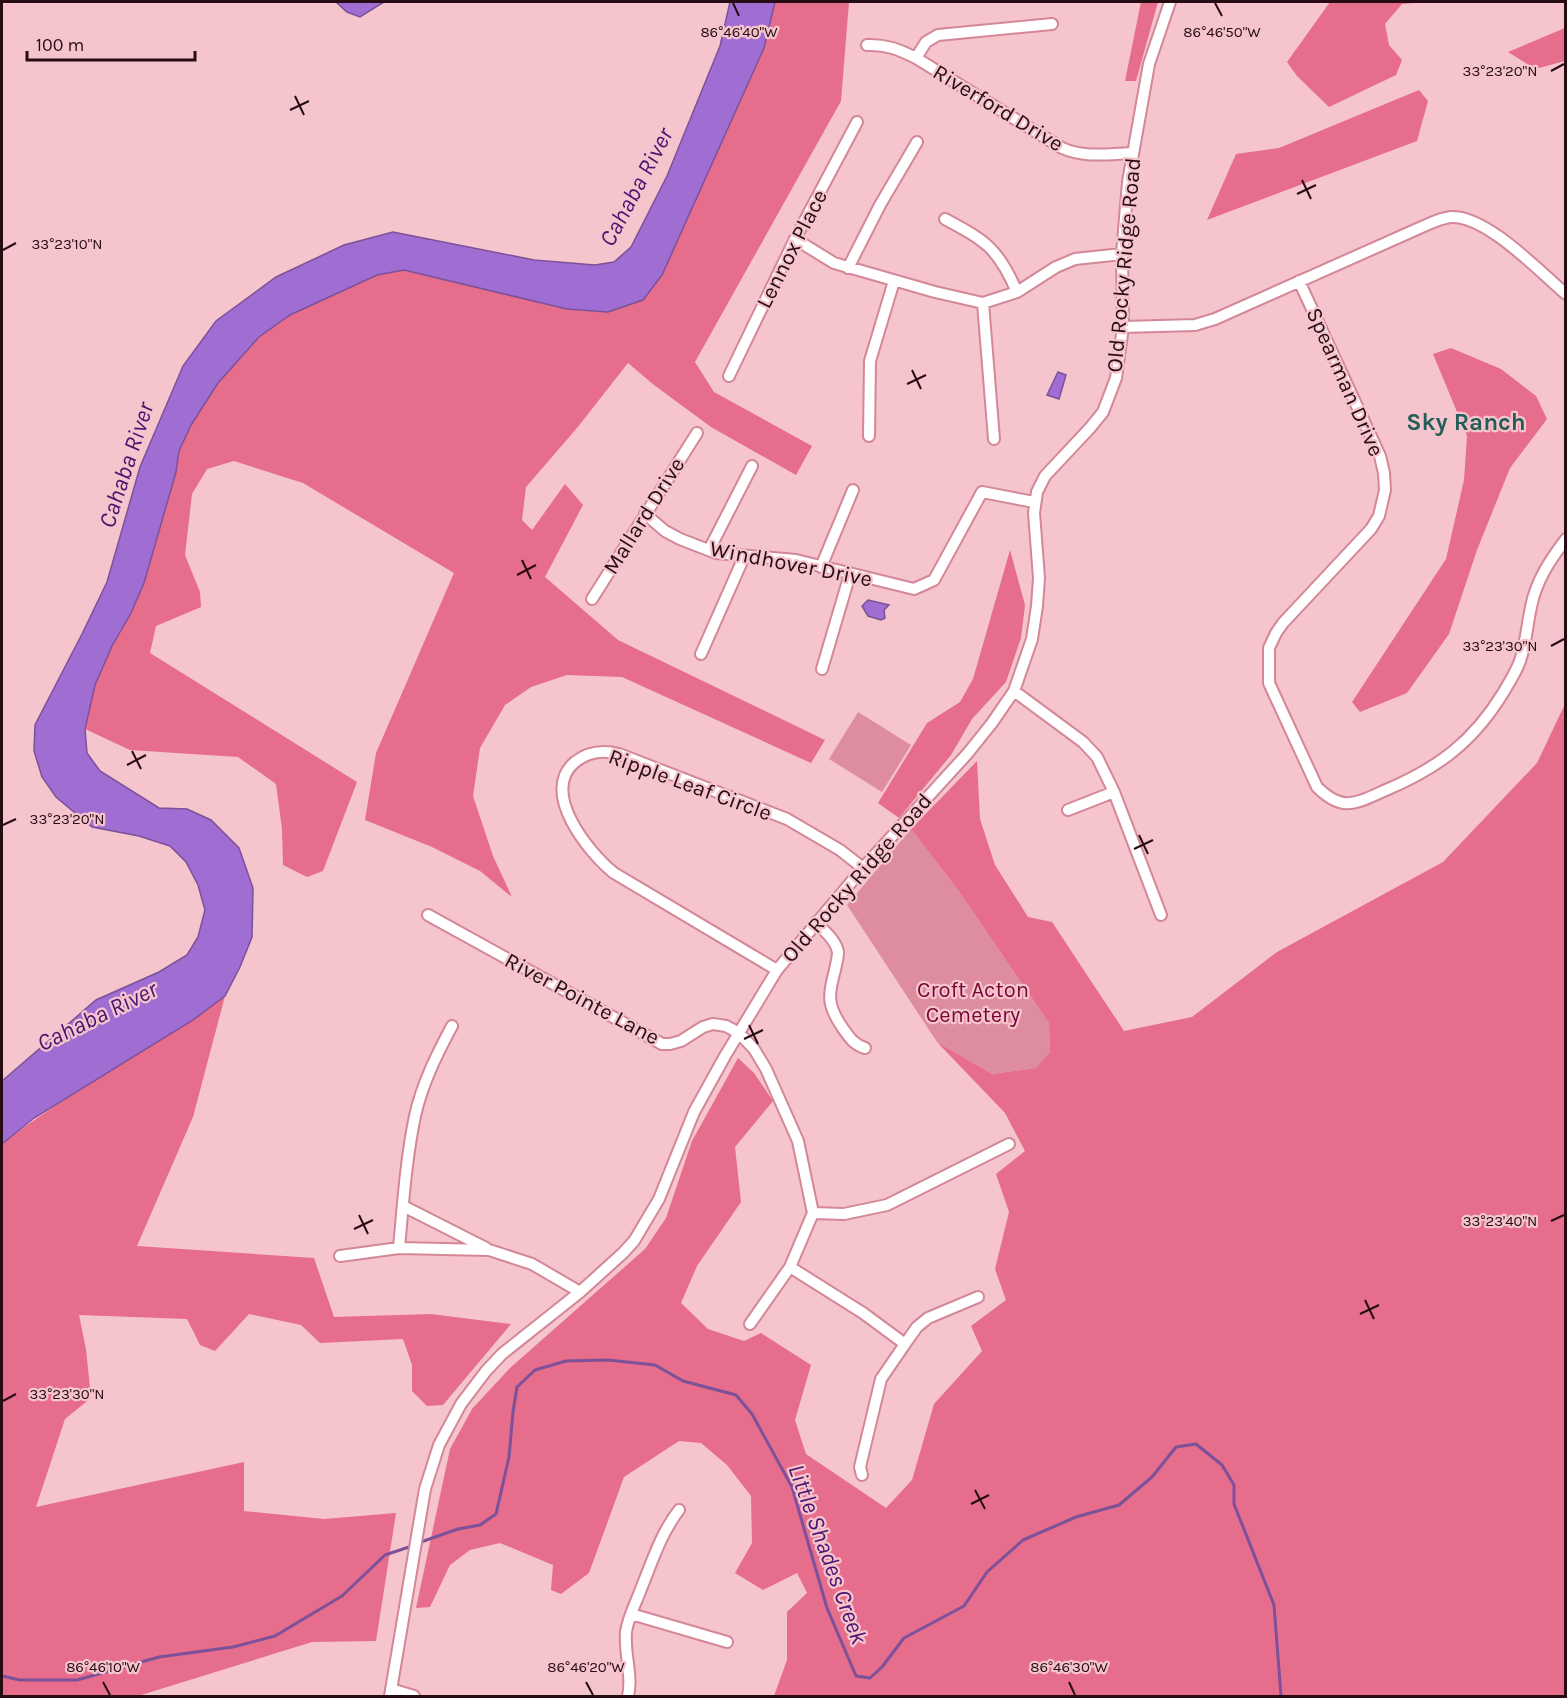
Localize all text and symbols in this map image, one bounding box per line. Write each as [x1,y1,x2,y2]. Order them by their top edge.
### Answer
text: 86°46'40"W [700,23,778,41]
text: 86°46'50"W [1183,23,1261,41]
scale bar [27,24,195,62]
text: 100 m [36,34,84,56]
street label: Riverford Drive [928,59,1068,157]
text: 33°23'20"N [1463,62,1537,80]
water label: Cahaba River [593,122,679,251]
street label: Old Rocky Ridge Road [1102,156,1146,374]
street label: Lennox Place [751,185,833,313]
text: 33°23'10"N [31,235,103,253]
street label: Spearman Drive [1301,304,1389,460]
water label: Cahaba River [93,398,160,531]
district label: Sky Ranch [1406,408,1526,436]
street label: Mallard Drive [598,453,690,579]
street label: Windhover Drive [708,536,874,592]
text: 33°23'30"N [1463,637,1538,655]
street label: Ripple Leaf Circle [605,743,775,827]
street label: Old Rocky Ridge Road [776,788,938,968]
text: 33°23'20"N [30,810,104,828]
street label: River Pointe Lane [500,947,664,1051]
water label: Cahaba River [32,975,162,1057]
park label: Croft Acton Cemetery [917,977,1029,1028]
text: 33°23'40"N [1463,1212,1537,1230]
text: 33°23'30"N [30,1385,105,1403]
water label: Little Shades Creek [782,1460,874,1649]
text: 86°46'10"W [66,1658,140,1676]
text: 86°46'20"W [547,1658,625,1676]
text: 86°46'30"W [1030,1658,1108,1676]

